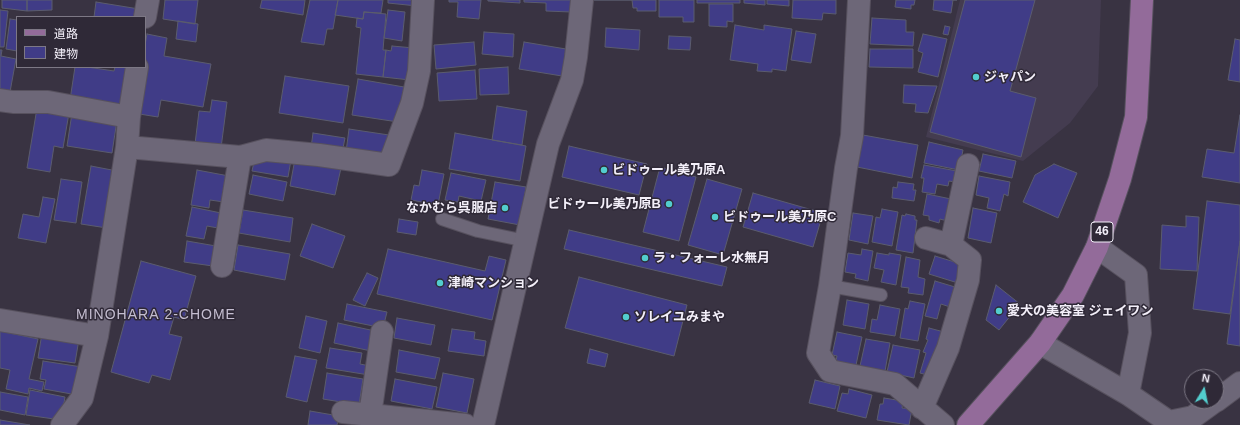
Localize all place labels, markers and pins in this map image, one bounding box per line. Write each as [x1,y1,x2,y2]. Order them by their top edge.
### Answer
place label: ジャパン [984,69,1036,85]
marker: ジャパン [971,72,981,82]
place label: ビドゥール美乃原A [612,162,725,178]
marker: ビドゥール美乃原A [599,165,609,175]
place label: ビドゥール美乃原B [548,196,661,212]
marker: ビドゥール美乃原B [664,199,674,209]
place label: なかむら呉服店 [406,200,497,216]
marker: なかむら呉服店 [500,203,510,213]
place label: ビドゥール美乃原C [723,209,836,225]
marker: ビドゥール美乃原C [710,212,720,222]
place label: ラ・フォーレ水無月 [653,250,770,266]
marker: ラ・フォーレ水無月 [640,253,650,263]
place label: 津崎マンション [448,275,539,291]
marker: 津崎マンション [435,278,445,288]
place label: 愛犬の美容室 ジェイワン [1007,303,1154,319]
marker: 愛犬の美容室 ジェイワン [994,306,1004,316]
place label: ソレイユみまや [634,309,725,325]
marker: ソレイユみまや [621,312,631,322]

